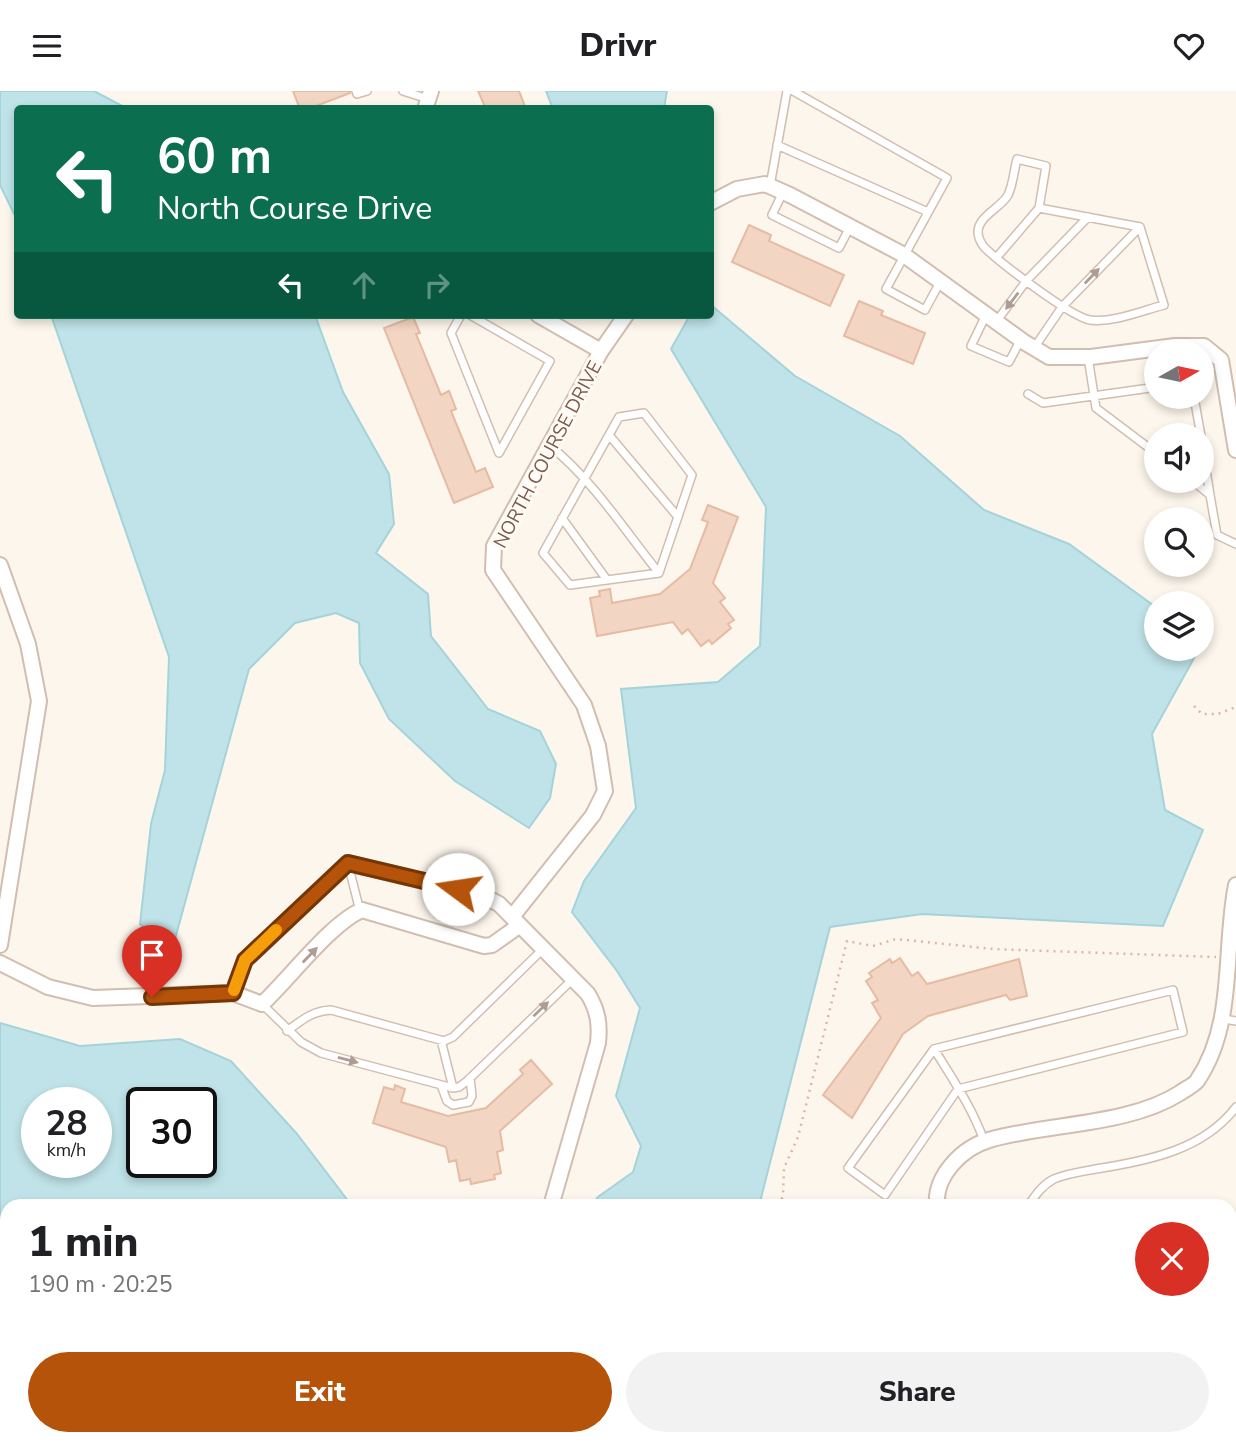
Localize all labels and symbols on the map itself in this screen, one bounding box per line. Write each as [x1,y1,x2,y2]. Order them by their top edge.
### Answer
one-way arrow [1084,268,1100,285]
one-way arrow [1005,292,1019,310]
north arrow [1144,339,1214,409]
street label: NORTH COURSE DRIVE [487,356,608,553]
position arrow [421,852,495,926]
pin [122,925,182,997]
one-way arrow [302,946,318,964]
one-way arrow [532,1002,549,1018]
one-way arrow [337,1055,359,1066]
speed limit sign: 30 [126,1087,217,1178]

